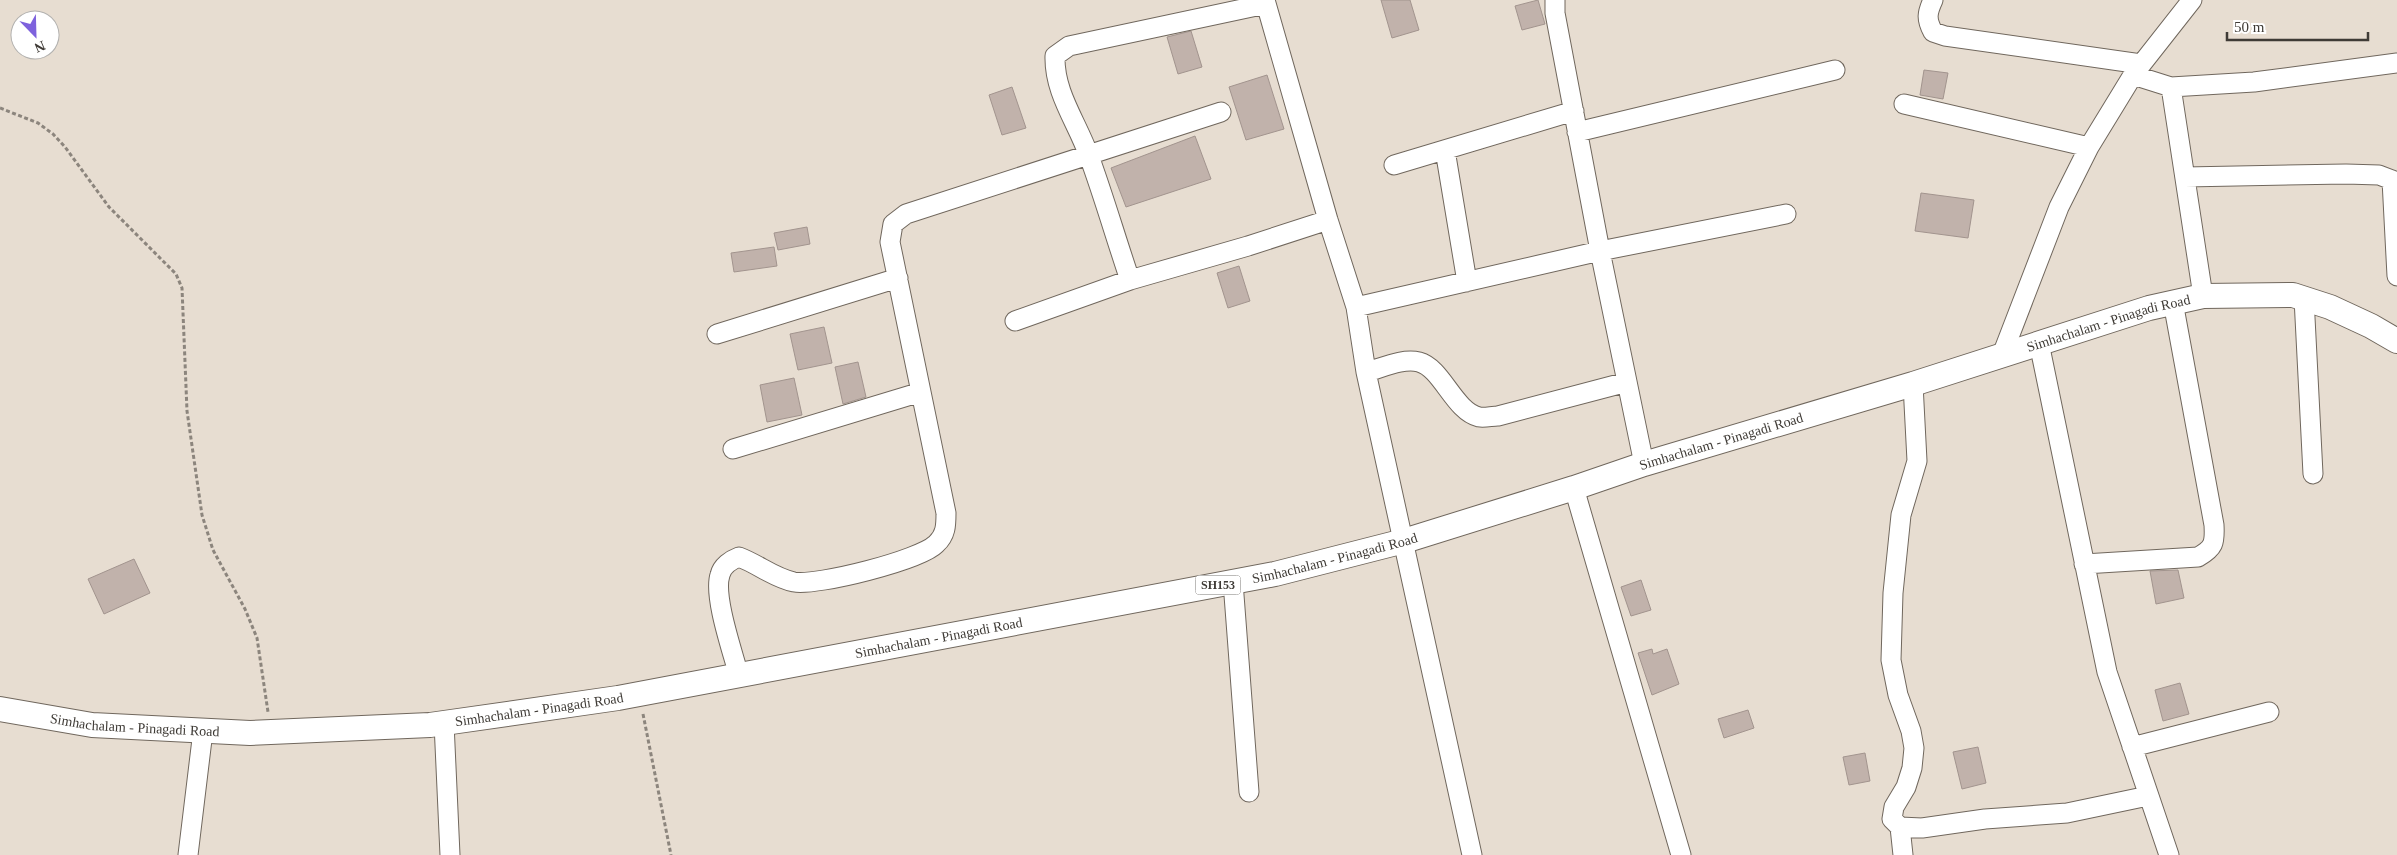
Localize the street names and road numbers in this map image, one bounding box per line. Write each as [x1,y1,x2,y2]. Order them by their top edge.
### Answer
street label: Simhachalam - Pinagadi Road [2025,292,2192,355]
street label: Simhachalam - Pinagadi Road [1637,410,1805,473]
street label: Simhachalam - Pinagadi Road [1251,530,1419,586]
road number: SH153 [1196,576,1240,594]
street label: Simhachalam - Pinagadi Road [854,615,1024,661]
street label: Simhachalam - Pinagadi Road [454,690,625,729]
street label: Simhachalam - Pinagadi Road [49,711,220,739]

